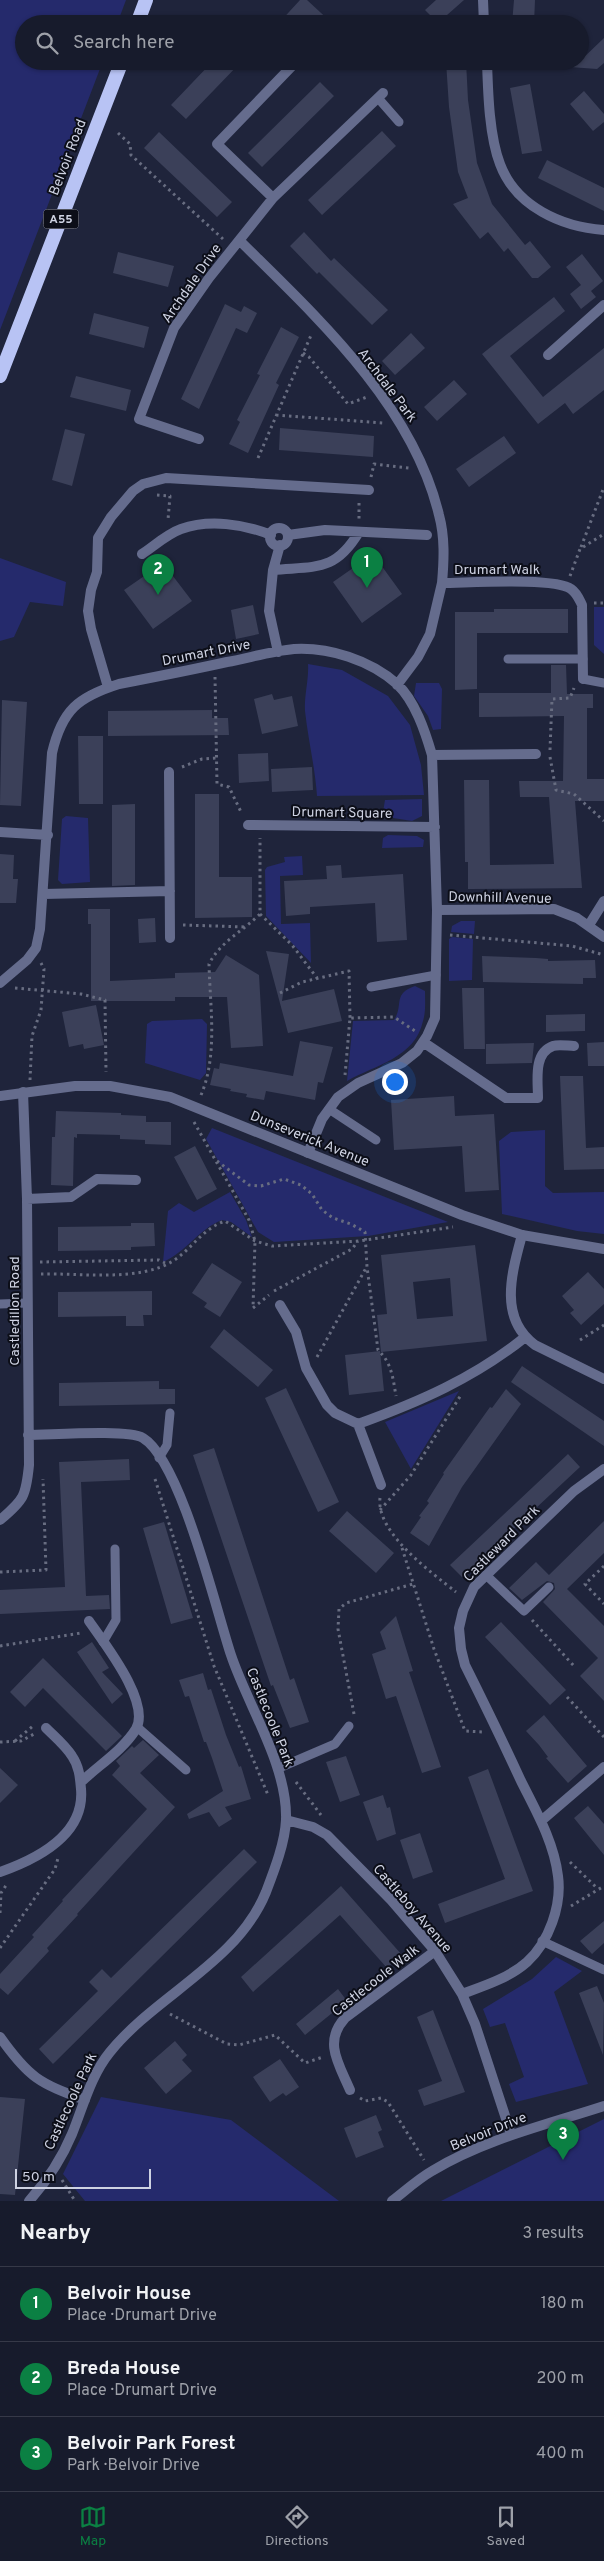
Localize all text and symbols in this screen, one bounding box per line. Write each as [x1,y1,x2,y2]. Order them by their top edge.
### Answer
search box [15,15,589,70]
icon: search [33,29,61,57]
text: Search here [73,31,175,55]
street label: Belvoir Road [46,117,91,198]
road number: A55 [44,210,78,228]
street label: Archdale Drive [159,241,226,327]
street label: Archdale Park [353,346,420,426]
pin: 1 [351,547,383,588]
pin: 2 [142,554,174,595]
street label: Drumart Walk [454,562,540,579]
street label: Drumart Drive [161,637,252,670]
street label: Drumart Square [291,804,393,823]
street label: Downhill Avenue [448,889,552,908]
your location [382,1069,408,1095]
street label: Dunseverick Avenue [247,1108,371,1171]
street label: Castledillon Road [7,1256,24,1366]
street label: Castleward Park [460,1502,544,1586]
street label: Castlecoole Park [242,1665,297,1770]
street label: Castleboy Avenue [369,1861,455,1957]
street label: Castlecoole Walk [329,1942,423,2021]
street label: Castlecoole Park [41,2050,101,2153]
street label: Belvoir Drive [448,2109,529,2155]
pin: 3 [547,2119,579,2160]
scale bar [15,2166,151,2189]
text: 50 m [22,2169,55,2186]
text: Nearby [20,2220,91,2247]
text: 3 results [522,2224,584,2244]
text: Belvoir House [67,2282,191,2306]
text: 1 [33,2294,39,2314]
text: 180 m [541,2294,584,2314]
text: Place · Drumart Drive [67,2306,217,2326]
text: Breda House [67,2357,180,2381]
text: 2 [31,2369,41,2389]
text: 200 m [536,2369,584,2389]
text: Place · Drumart Drive [67,2381,217,2401]
text: Belvoir Park Forest [67,2432,236,2456]
text: 3 [31,2444,41,2464]
text: 400 m [536,2444,584,2464]
text: Park · Belvoir Drive [67,2456,200,2476]
tab: Map [79,2503,107,2550]
tab: Directions [265,2503,329,2550]
tab: Saved [487,2503,525,2550]

